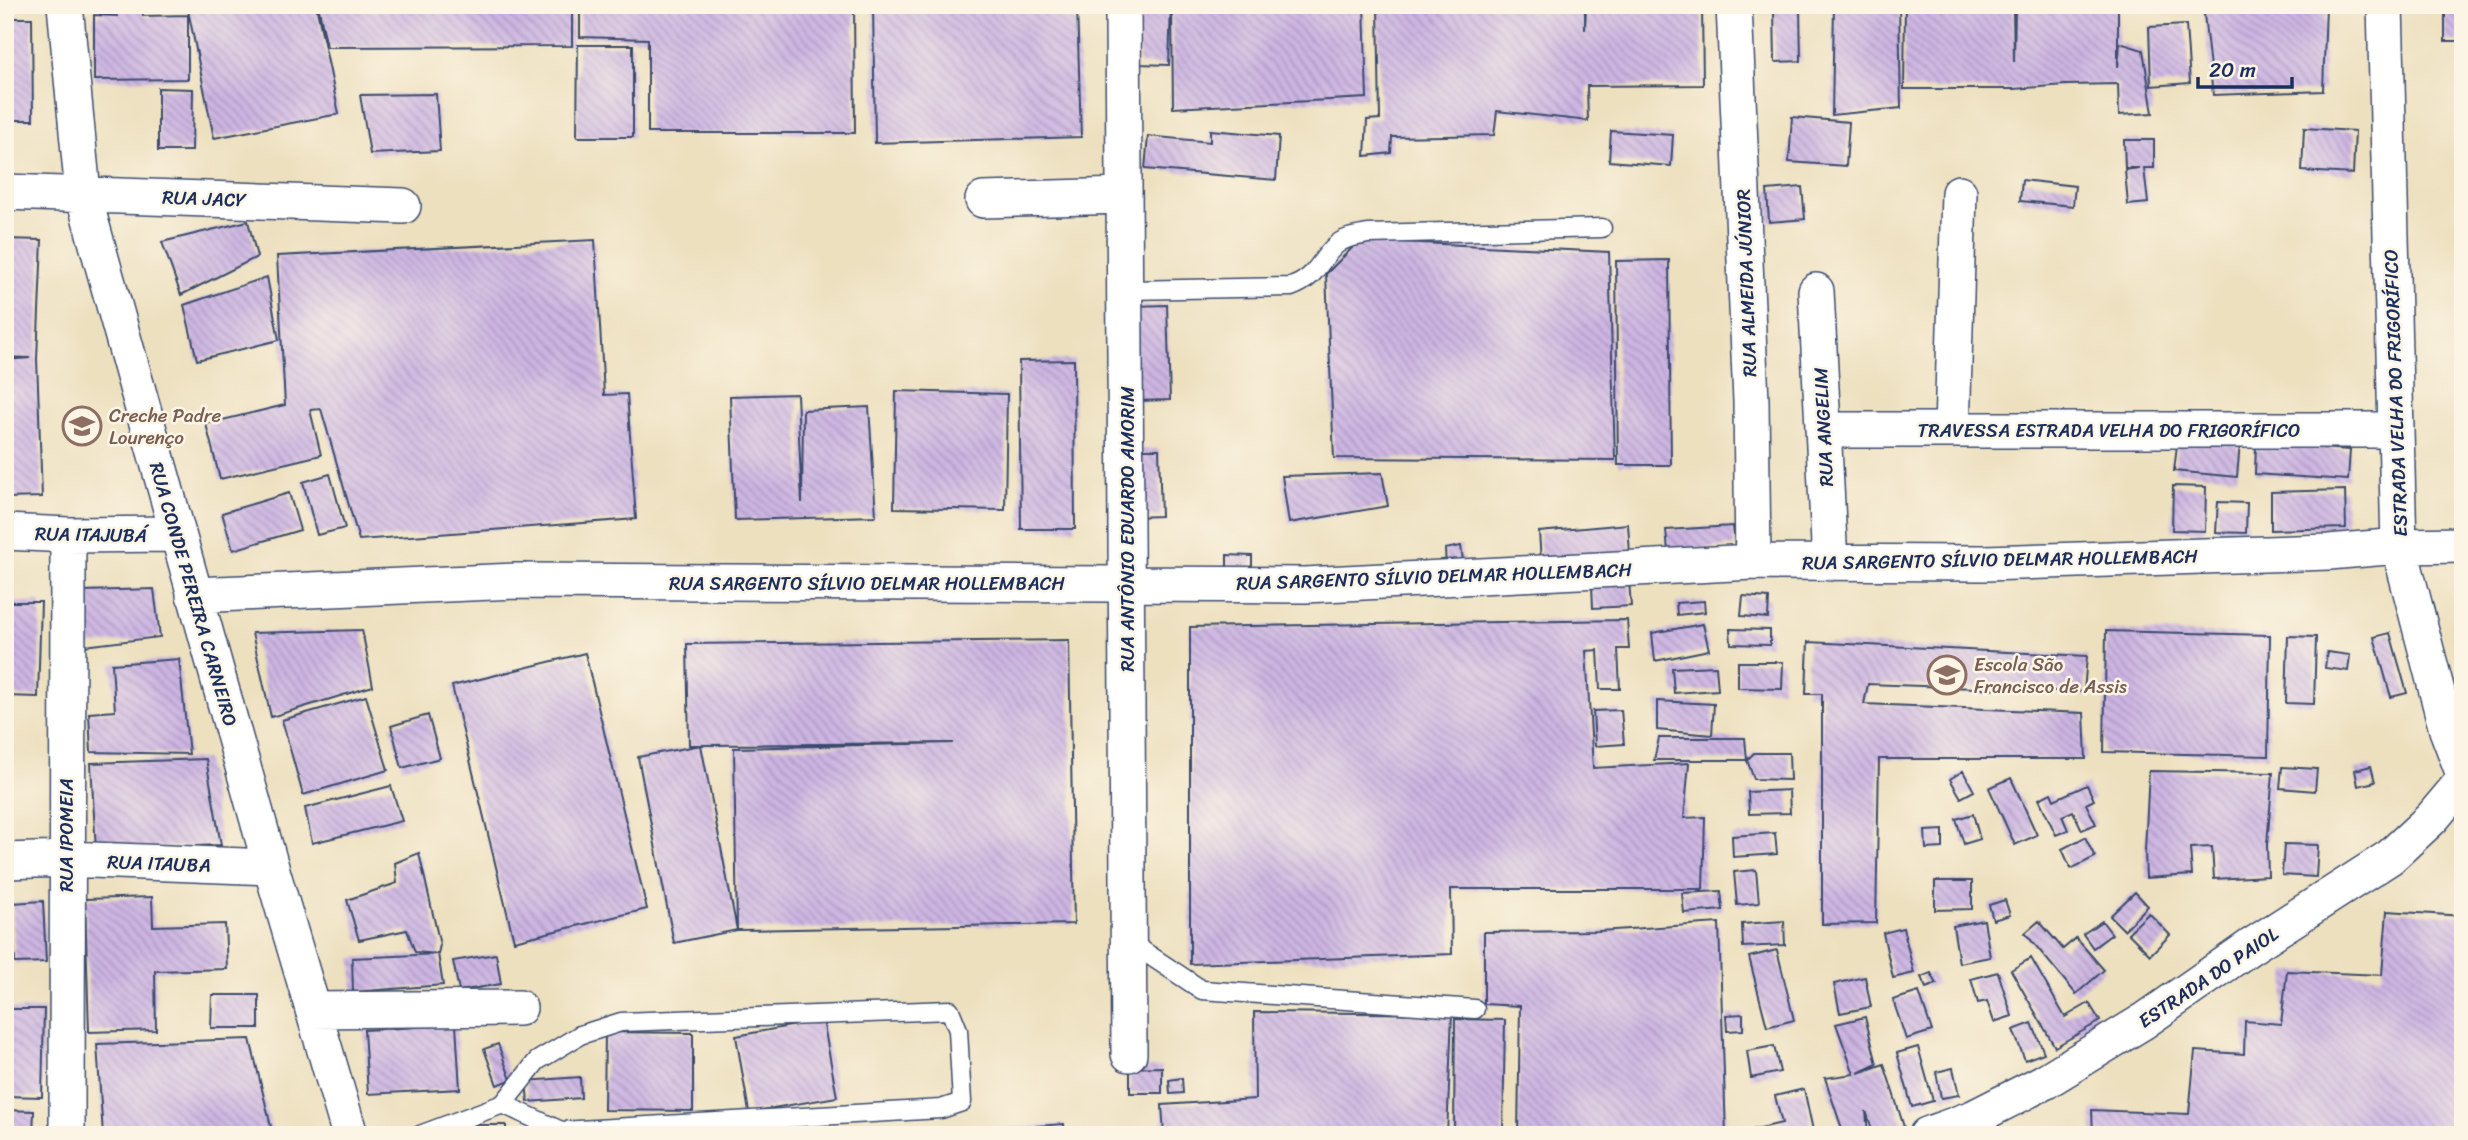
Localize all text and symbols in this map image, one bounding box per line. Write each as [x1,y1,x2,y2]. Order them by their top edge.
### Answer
scale bar [2198,46,2293,90]
text: 20 m [2209,51,2256,89]
street label: RUA JACY [162,181,248,216]
street label: RUA ALMEIDA JÚNIOR [1727,188,1766,378]
street label: ESTRADA VELHA DO FRIGORÍFICO [2374,249,2417,537]
street label: RUA ANGELIM [1804,366,1843,487]
street label: RUA ANTÔNIO EDUARDO AMORIM [1111,386,1144,672]
place label: Creche Padre Lourenço [109,399,221,454]
school or university icon: Creche Padre Lourenço [61,405,103,447]
street label: TRAVESSA ESTRADA VELHA DO FRIGORÍFICO [1918,414,2300,447]
street label: RUA CONDE PEREIRA CARNEIRO [140,458,247,730]
street label: RUA ITAJUBÁ [35,517,150,552]
street label: RUA SARGENTO SÍLVIO DELMAR HOLLEMBACH [1802,540,2199,579]
street label: RUA SARGENTO SÍLVIO DELMAR HOLLEMBACH [1236,553,1633,600]
street label: RUA SARGENTO SÍLVIO DELMAR HOLLEMBACH [669,567,1065,600]
place label: Escola São Francisco de Assis [1974,648,2127,703]
school or university icon: Escola São Francisco de Assis [1926,654,1968,696]
street label: RUA IPOMEIA [50,778,83,892]
street label: RUA ITAUBA [107,845,211,882]
street label: ESTRADA DO PAIOL [2131,918,2286,1037]

